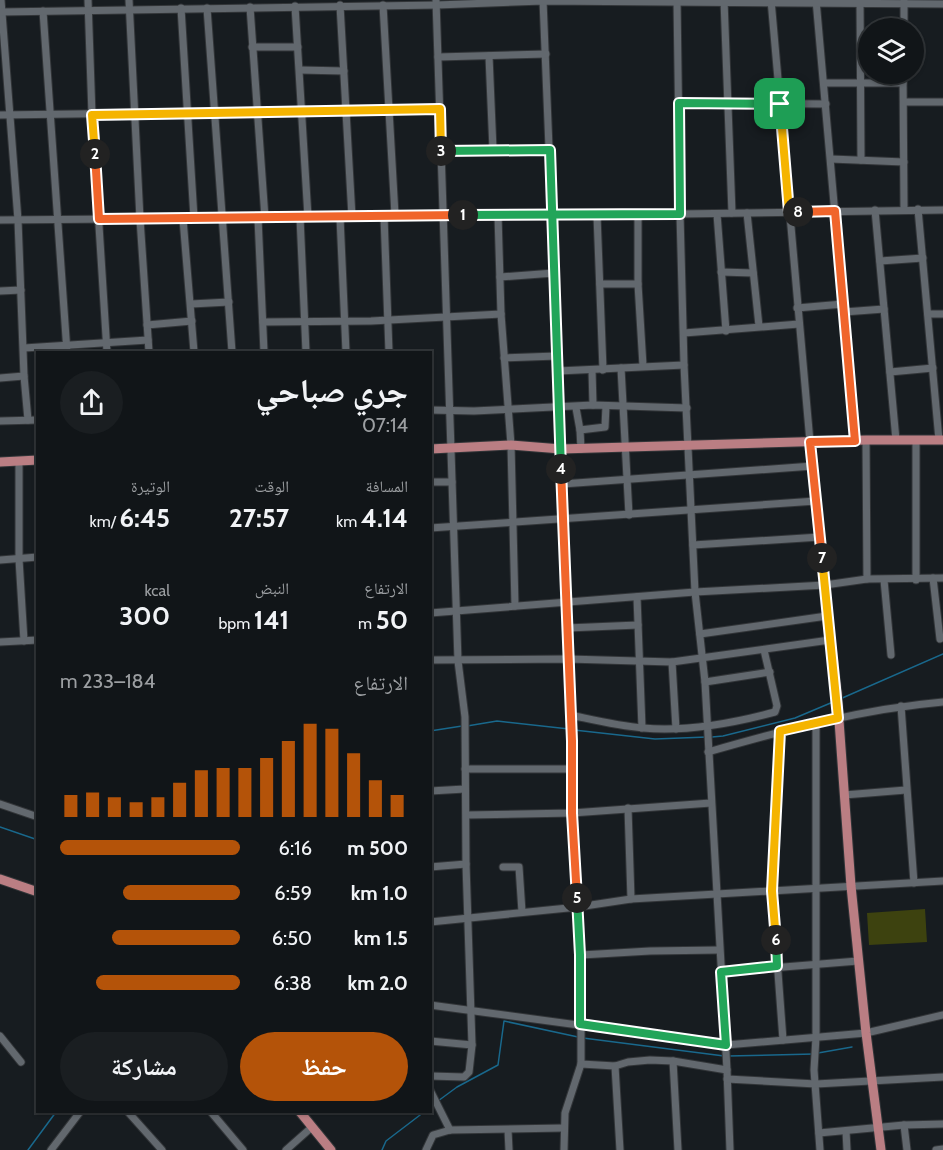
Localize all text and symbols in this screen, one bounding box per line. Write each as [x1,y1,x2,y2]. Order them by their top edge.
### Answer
map controls [858,18,924,84]
button: layers [858,18,924,84]
pin [754,78,805,129]
icon: arrive [763,87,796,120]
pin: 3 [426,136,456,166]
pin: 2 [80,139,110,169]
text: 3 [437,141,445,160]
text: 2 [91,144,99,163]
pin: 8 [783,197,813,227]
pin: 1 [448,200,478,230]
text: 8 [793,202,803,221]
text: 1 [460,205,466,224]
text: جري صباحي [256,370,408,410]
button: share [60,371,123,434]
text: 07:14 [362,413,408,437]
pin: 4 [546,454,576,484]
text: 4 [556,459,566,478]
text: الوتيرة [131,477,170,496]
text: الوقت [255,477,289,496]
text: المسافة [366,477,408,496]
text: 6:45 [120,502,170,534]
text: 27:57 [229,502,289,534]
text: 4.14 [361,502,408,534]
text: /km [90,512,120,531]
text: km [336,512,361,531]
pin: 7 [807,543,837,573]
text: 7 [818,548,826,567]
text: النبض [255,579,289,598]
text: الارتفاع [364,579,408,598]
text: kcal [144,581,170,600]
text: 300 [119,600,170,632]
text: 141 [254,604,289,636]
text: 50 [376,604,408,636]
text: bpm [218,614,254,633]
text: m [358,614,376,633]
text: 184–233 m [60,669,155,693]
text: الارتفاع [353,671,408,695]
text: 6:16 [279,836,312,860]
text: 500 m [347,836,408,860]
text: 6:59 [274,881,312,905]
text: 1.0 km [351,881,408,905]
pin: 5 [562,883,592,913]
text: 5 [573,888,581,907]
pin: 6 [761,925,791,955]
text: 6:50 [272,926,312,950]
text: 1.5 km [354,926,408,950]
text: 6 [772,930,781,949]
text: 6:38 [274,971,312,995]
text: 2.0 km [347,971,408,995]
button: مشاركة [60,1032,228,1101]
button: حفظ [240,1032,408,1101]

